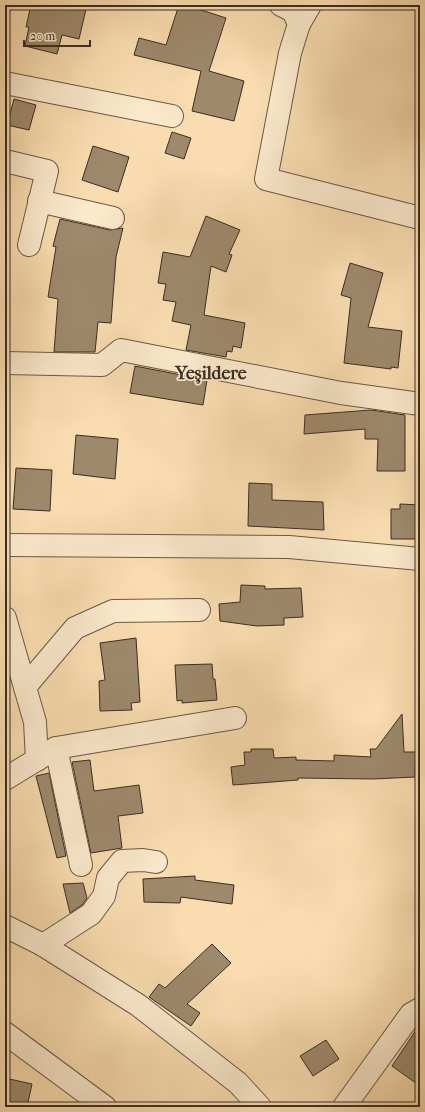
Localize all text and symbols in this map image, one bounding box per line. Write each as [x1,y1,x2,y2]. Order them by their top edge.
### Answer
scale bar [24,22,90,48]
text: 20 m [30,29,55,43]
district label: Yeşildere [174,363,247,384]

